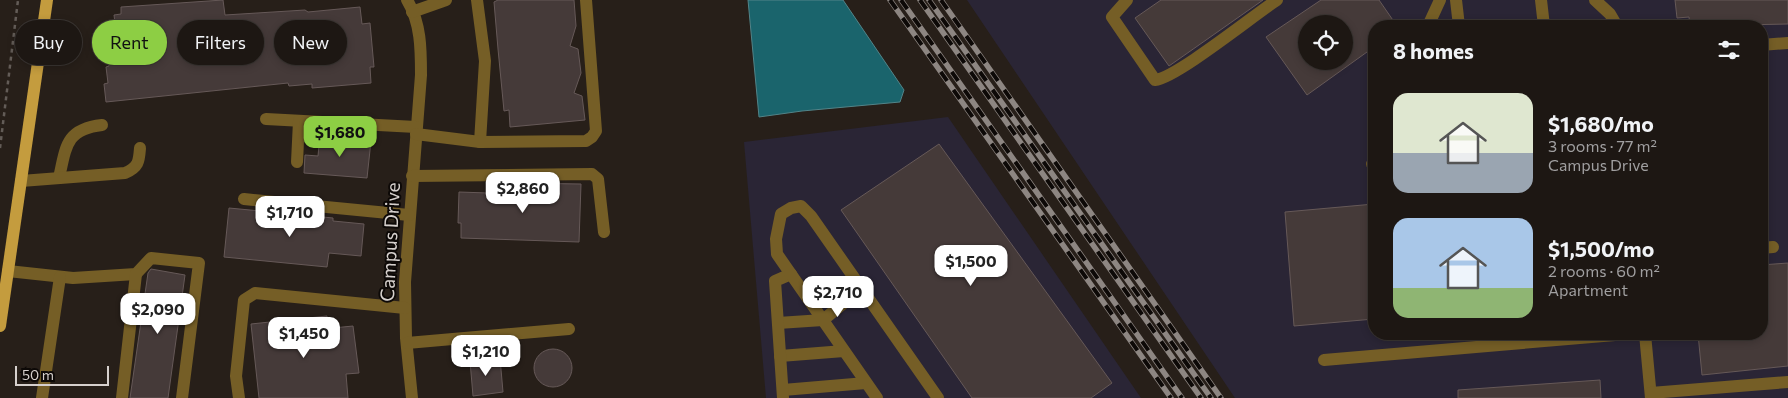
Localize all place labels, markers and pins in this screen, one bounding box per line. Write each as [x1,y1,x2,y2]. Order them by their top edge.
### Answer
pin: $1,680 [299,116,381,158]
pin: $2,860 [482,172,564,214]
pin: $1,710 [249,196,331,238]
pin: $1,500 [930,244,1012,287]
pin: $2,710 [797,276,879,318]
pin: $2,090 [117,292,199,335]
pin: $1,450 [263,316,345,359]
pin: $1,210 [445,334,527,377]

